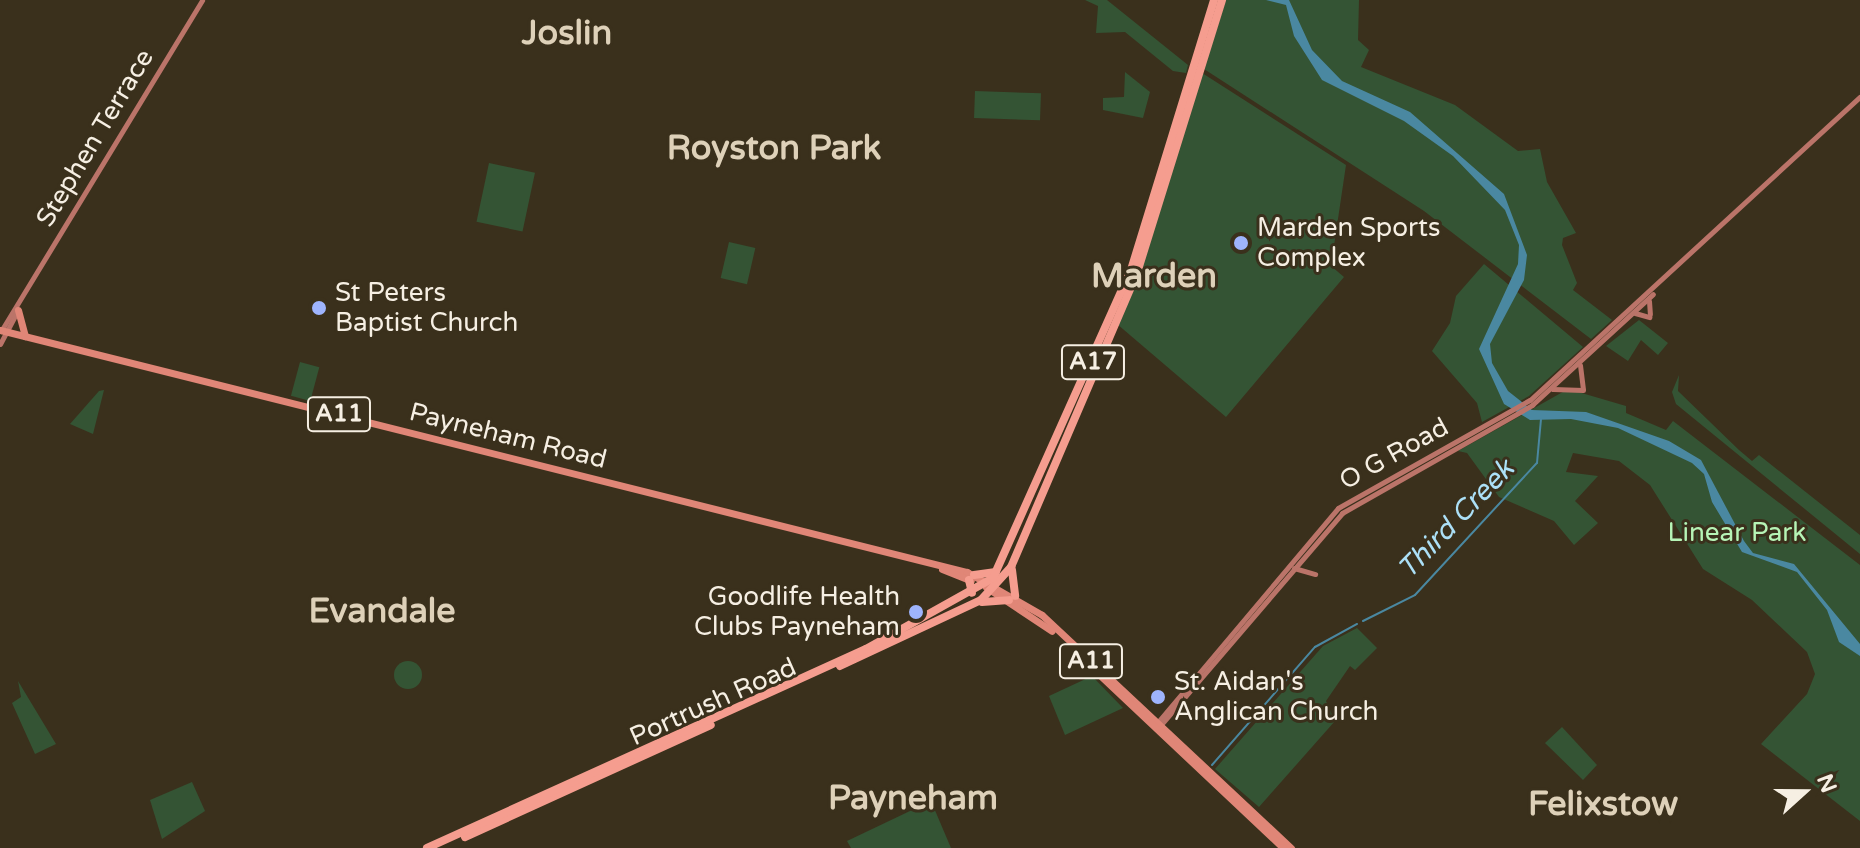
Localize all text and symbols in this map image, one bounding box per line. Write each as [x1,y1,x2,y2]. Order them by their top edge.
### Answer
district label: Joslin [522,14,612,54]
street label: Stephen Terrace [30,44,160,232]
district label: Royston Park [667,129,881,169]
place label: Marden Sports Complex [1257,212,1440,274]
marker: Marden Sports Complex [1232,234,1250,252]
district label: Marden [1091,257,1217,297]
place label: St Peters Baptist Church [335,277,518,338]
marker: St Peters Baptist Church [310,299,328,317]
road number: A17 [1059,342,1127,382]
road number: A11 [305,394,373,434]
street label: Payneham Road [406,396,610,476]
street label: O G Road [1334,411,1454,497]
water label: Third Creek [1391,452,1521,586]
park label: Linear Park [1668,517,1806,549]
place label: Goodlife Health Clubs Payneham [694,581,900,642]
district label: Evandale [308,592,456,632]
marker: Goodlife Health Clubs Payneham [907,603,925,621]
road number: A11 [1057,641,1125,681]
street label: Portrush Road [625,651,801,753]
place label: St. Aidan's Anglican Church [1174,666,1378,728]
marker: St. Aidan's Anglican Church [1149,688,1167,706]
north arrow [1764,752,1844,832]
text: N [1811,770,1842,796]
district label: Payneham [828,779,998,819]
district label: Felixstow [1528,785,1678,825]

